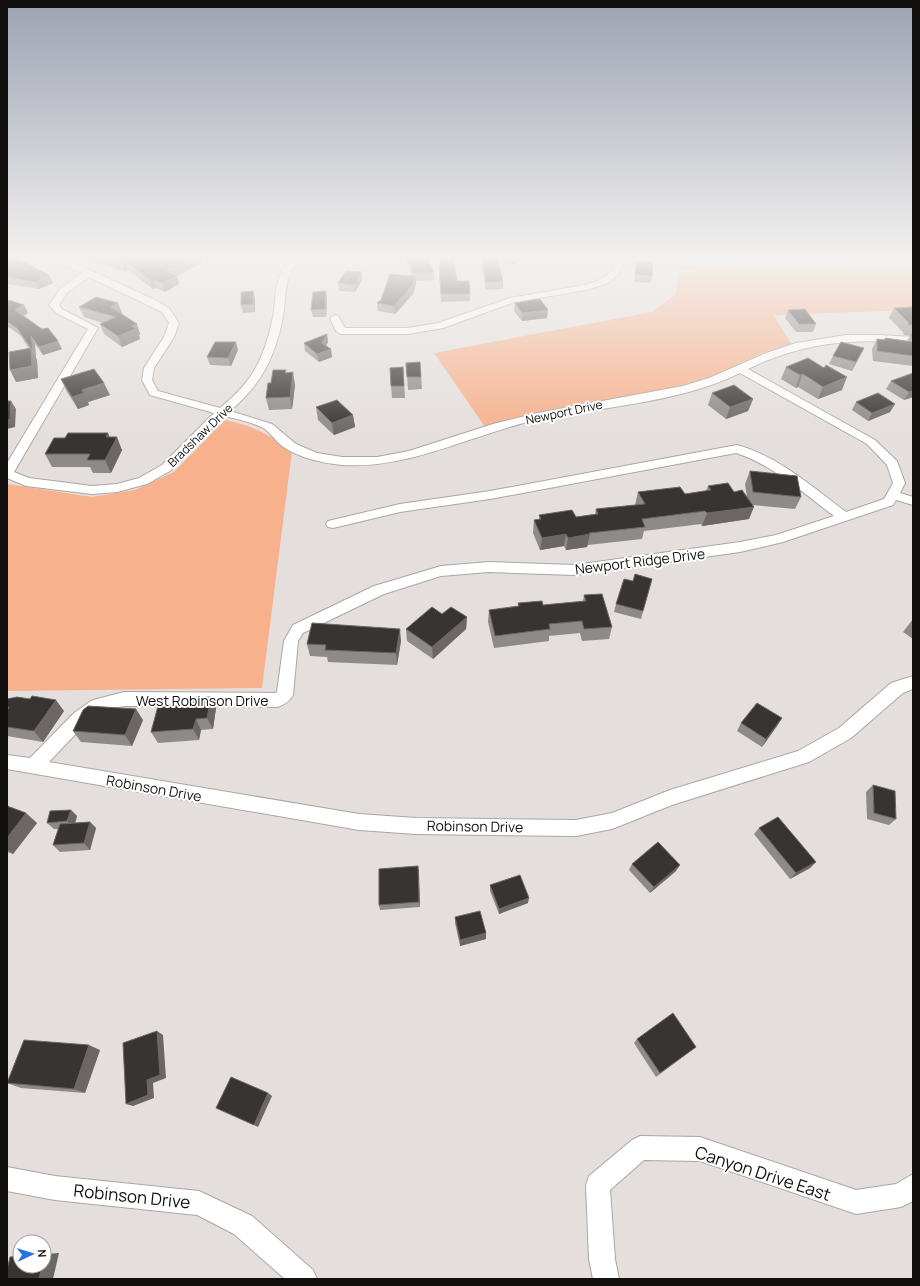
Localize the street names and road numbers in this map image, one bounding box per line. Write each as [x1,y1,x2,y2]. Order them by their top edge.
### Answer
street label: Newport Drive [524,396,604,428]
street label: Bradshaw Drive [164,399,236,471]
street label: Newport Ridge Drive [574,544,706,578]
street label: West Robinson Drive [136,691,268,710]
street label: Robinson Drive [105,770,203,806]
street label: Robinson Drive [427,816,523,836]
street label: Canyon Drive East [692,1140,834,1206]
street label: Robinson Drive [73,1178,192,1214]

